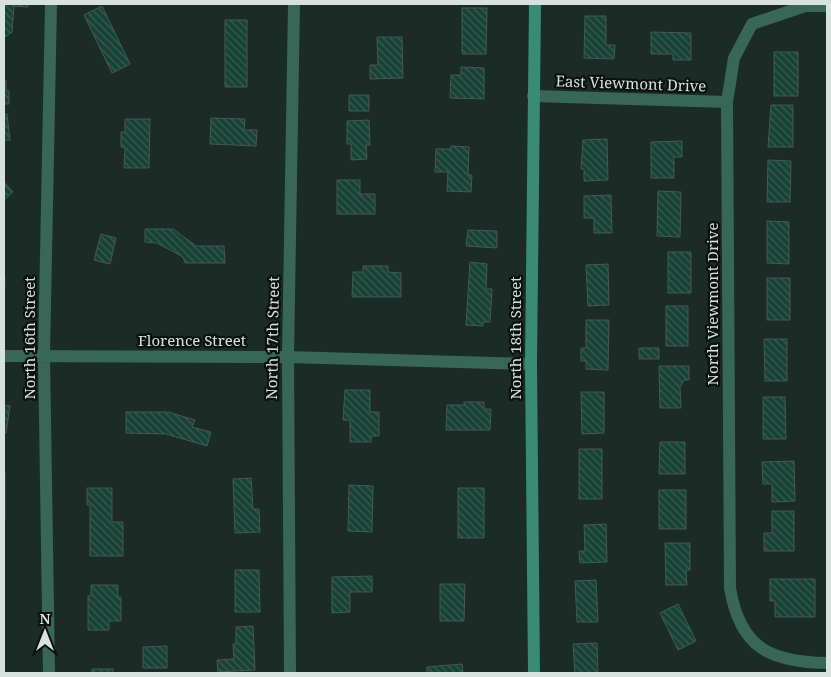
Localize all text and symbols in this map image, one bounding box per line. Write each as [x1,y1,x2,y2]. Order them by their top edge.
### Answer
street label: East Viewmont Drive [555,70,707,96]
street label: North Viewmont Drive [702,223,722,385]
street label: North 16th Street [19,276,39,400]
street label: North 17th Street [261,276,283,400]
street label: North 18th Street [505,276,525,400]
street label: Florence Street [138,330,246,350]
north arrow [20,607,70,657]
text: N [39,609,51,628]

